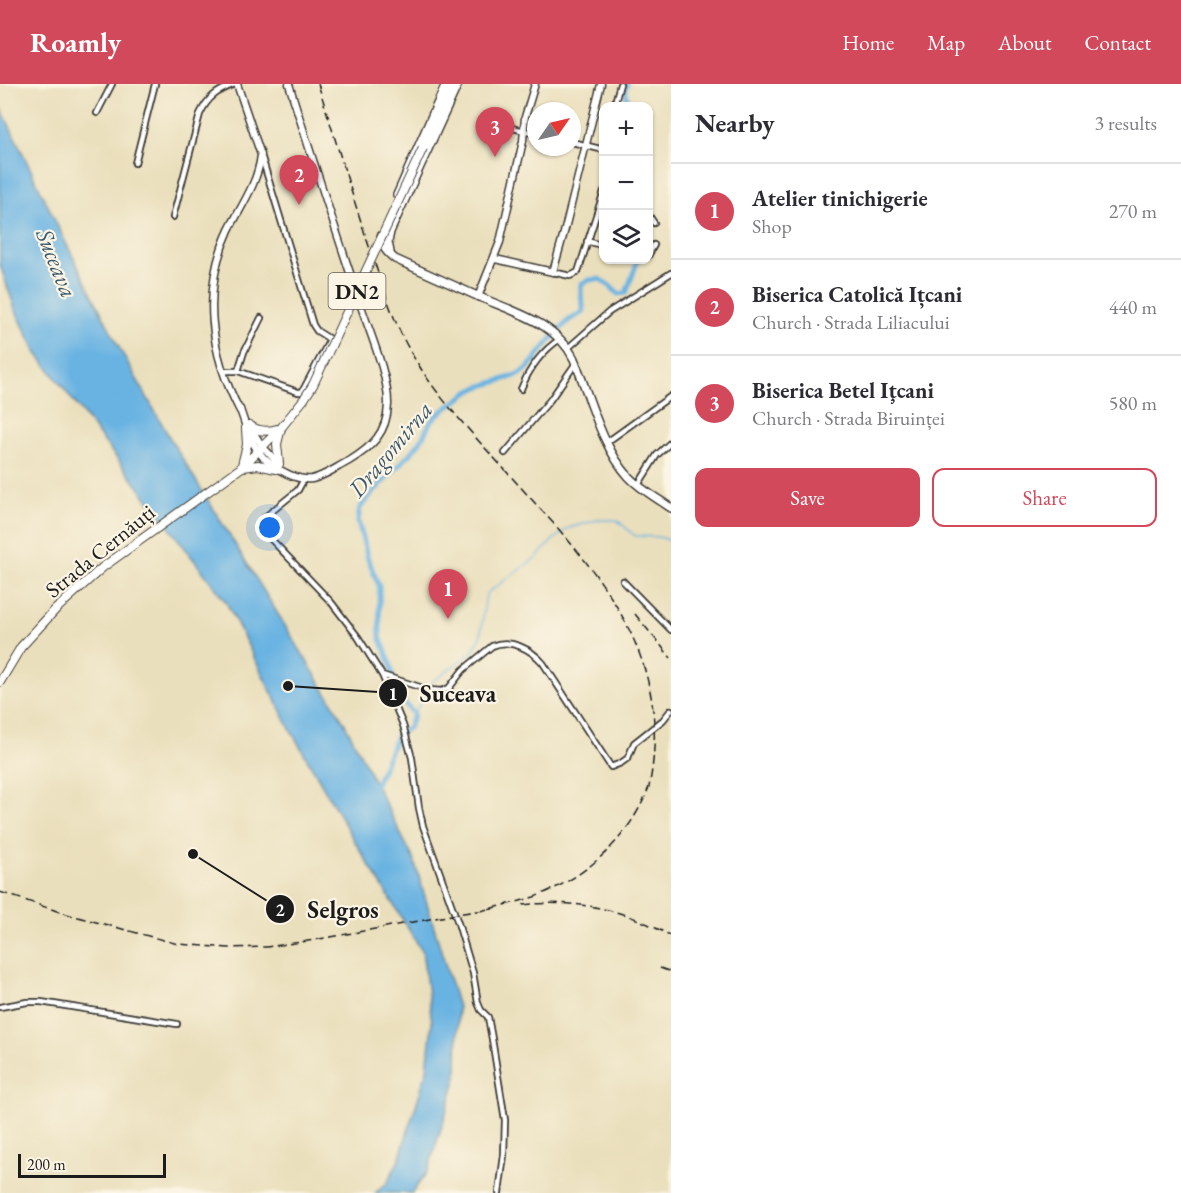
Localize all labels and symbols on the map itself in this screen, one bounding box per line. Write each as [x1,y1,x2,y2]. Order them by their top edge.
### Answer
north arrow [527,102,581,156]
pin: 3 [476,107,514,157]
pin: 2 [280,156,318,205]
water label: Suceava [29,223,85,302]
road number: DN2 [328,273,386,309]
water label: Dragomirna [340,395,439,504]
street label: Strada Cernăuți [39,498,161,604]
your location [255,513,284,542]
pin: 1 [428,570,468,619]
callout: Suceava [378,672,509,714]
text: Suceava [420,678,497,709]
text: 1 [388,682,398,705]
callout: Selgros [265,888,390,930]
text: Selgros [307,894,379,926]
text: 2 [275,898,285,921]
scale bar [18,1151,166,1178]

